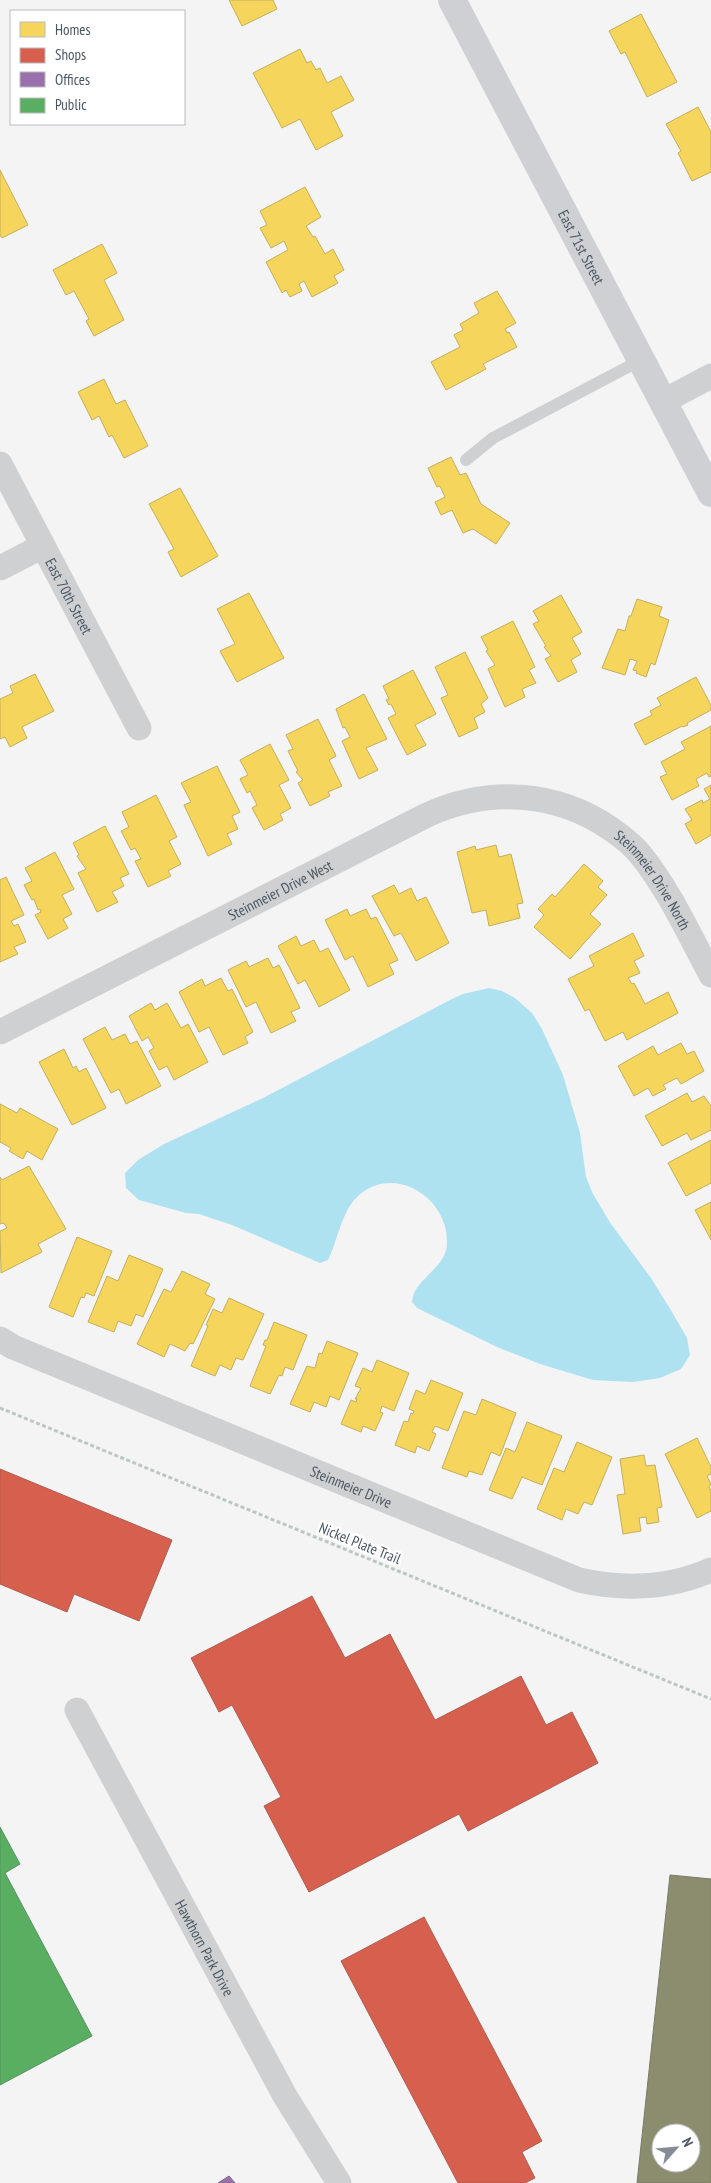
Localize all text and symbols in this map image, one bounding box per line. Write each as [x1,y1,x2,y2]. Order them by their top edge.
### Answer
legend [10,10,185,125]
text: Homes [55,20,91,39]
text: Shops [55,45,86,64]
text: Offices [55,70,90,89]
text: Public [55,95,87,114]
street label: East 71st Street [554,206,609,288]
street label: East 70th Street [42,555,97,637]
street label: Steinmeier Drive North [611,825,695,933]
street label: Steinmeier Drive West [225,855,335,924]
street label: Steinmeier Drive [308,1461,395,1511]
street label: Nickel Plate Trail [316,1518,404,1568]
street label: Hawthorn Park Drive [171,1896,239,1999]
north arrow [651,2123,701,2173]
text: N [678,2135,697,2150]

